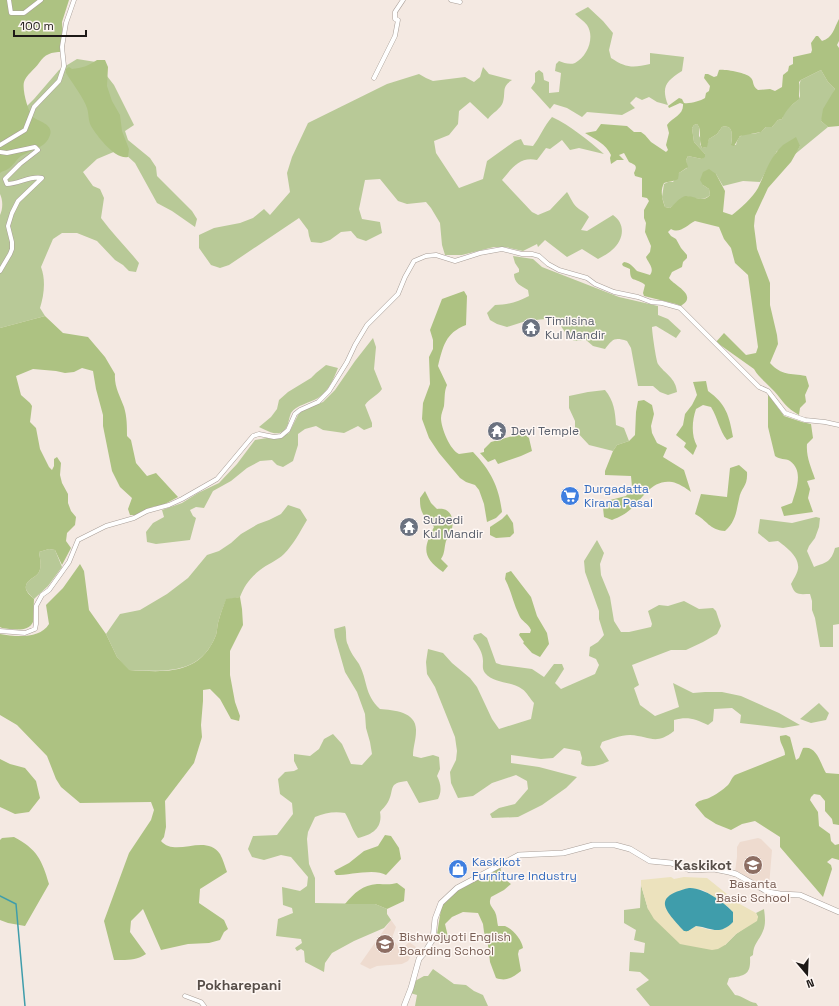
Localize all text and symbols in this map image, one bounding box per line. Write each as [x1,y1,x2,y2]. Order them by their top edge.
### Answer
scale bar [14,12,86,38]
text: 100 m [20,18,54,34]
place label: Timilsina Kul Mandir [545,313,606,343]
temple icon: Timilsina Kul Mandir [520,317,542,339]
temple icon: Devi Temple [486,420,508,442]
place label: Devi Temple [511,423,579,439]
place label: Durgadatta Kirana Pasal [584,481,653,511]
supermarket icon: Durgadatta Kirana Pasal [559,485,581,507]
place label: Subedi Kul Mandir [423,512,484,542]
temple icon: Subedi Kul Mandir [398,516,420,538]
place label: Kaskikot Furniture Industry [472,854,577,884]
school or university icon: Basanta Basic School [742,854,764,876]
district label: Kaskikot [674,856,732,874]
shop icon: Kaskikot Furniture Industry [447,858,469,880]
place label: Basanta Basic School [716,876,790,906]
place label: Bishwojyoti English Boarding School [399,929,511,959]
school or university icon: Bishwojyoti English Boarding School [374,933,396,955]
north arrow [787,954,827,994]
district label: Pokharepani [197,976,281,994]
text: N [804,976,816,991]

